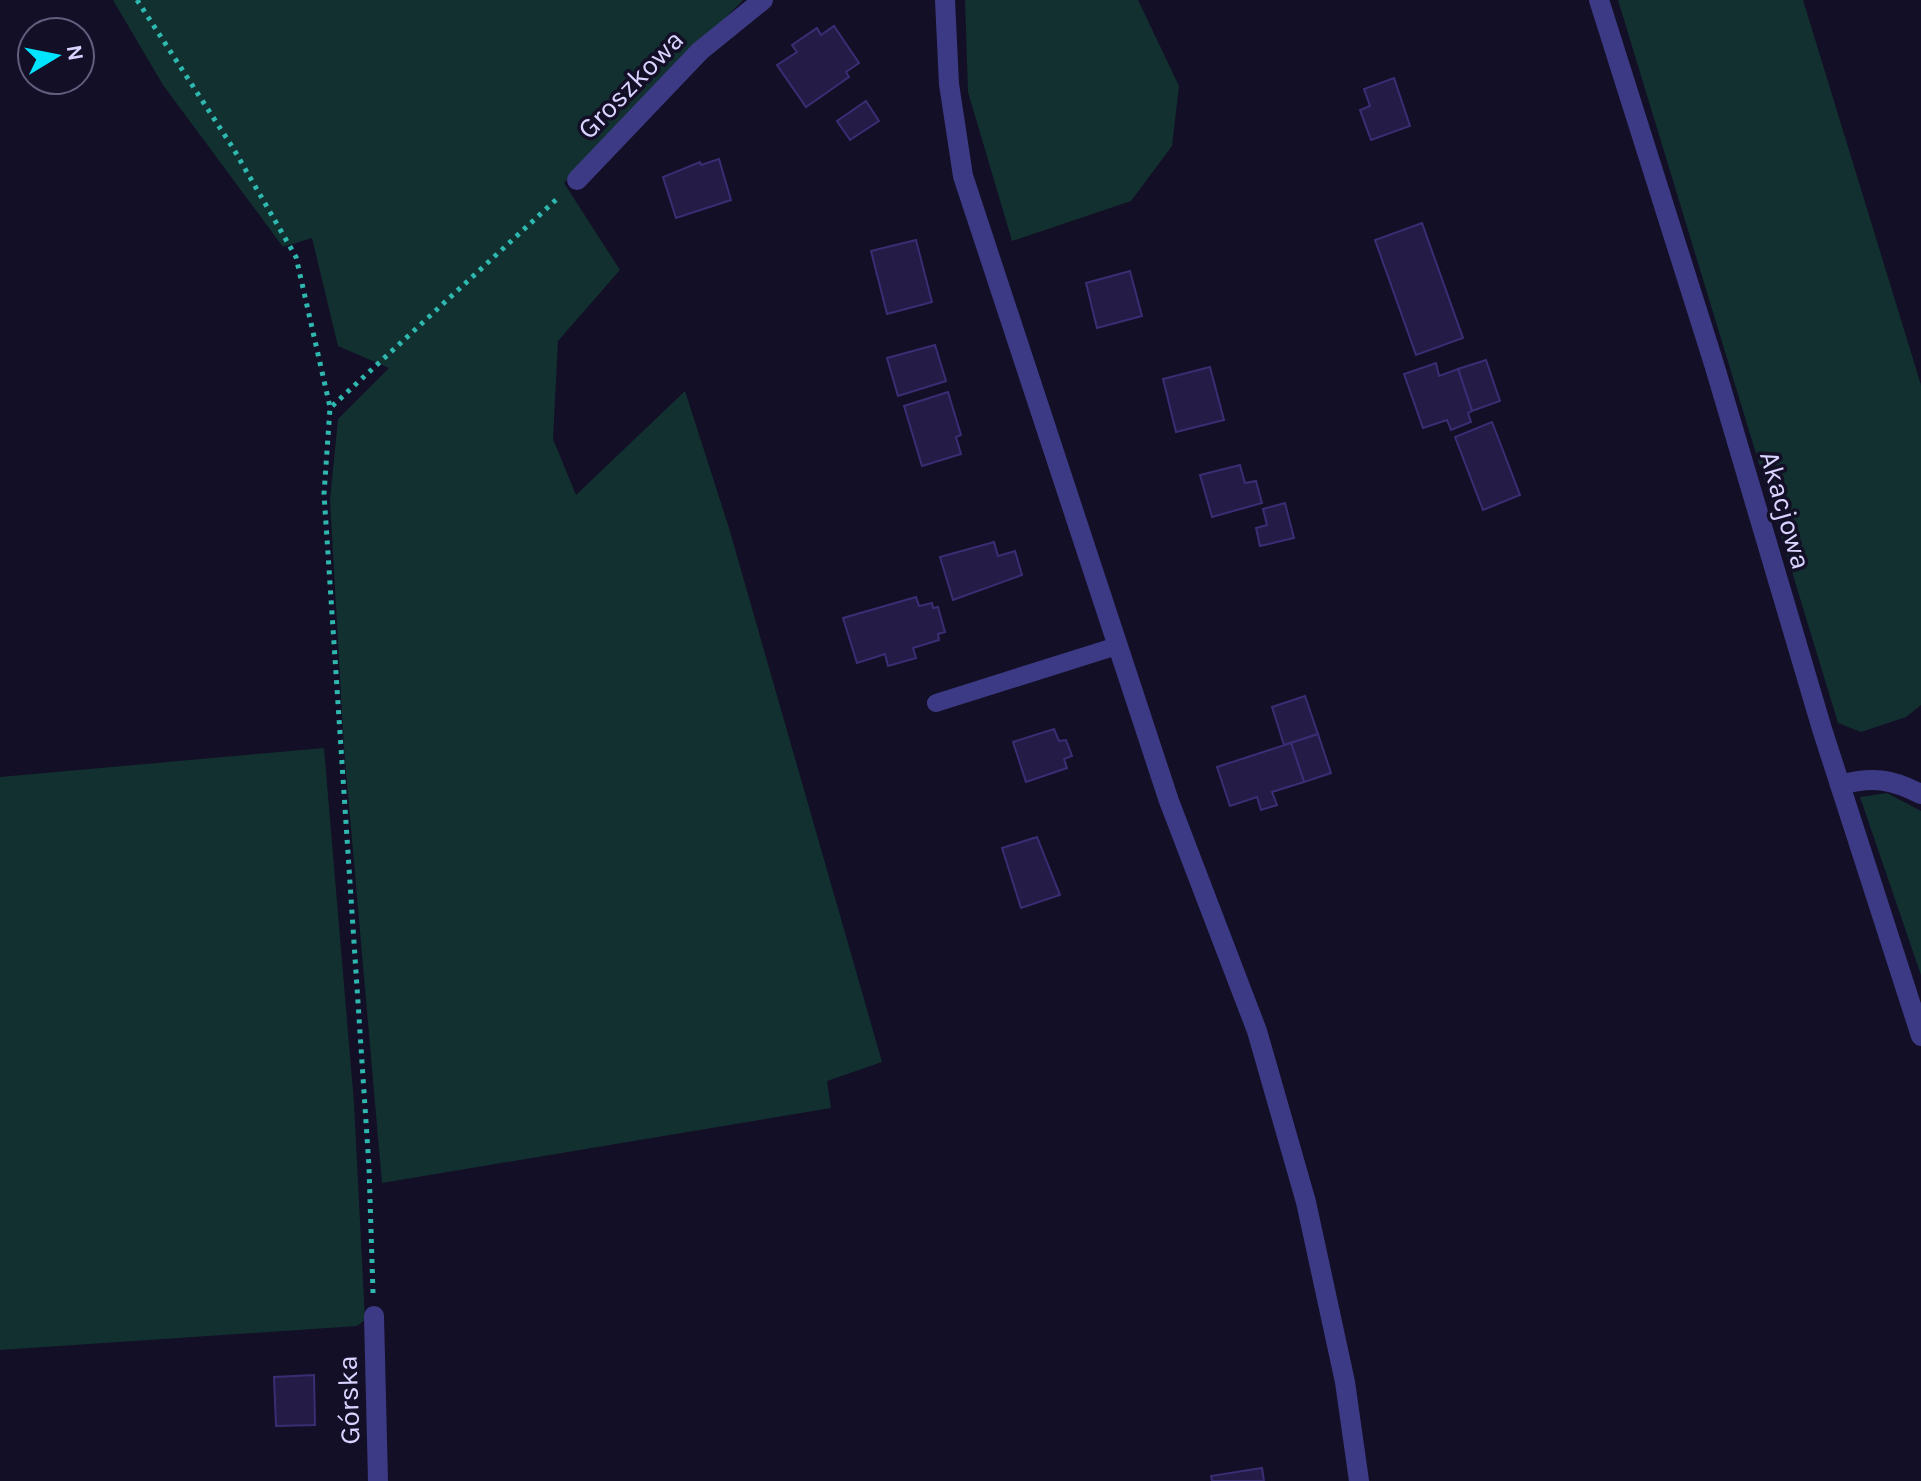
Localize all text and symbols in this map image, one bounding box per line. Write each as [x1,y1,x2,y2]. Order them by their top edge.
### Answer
north arrow [16,16,96,96]
street label: Groszkowa [570,23,690,146]
text: N [61,43,89,63]
street label: Akacjowa [1753,447,1818,573]
street label: Górska [330,1355,367,1445]

